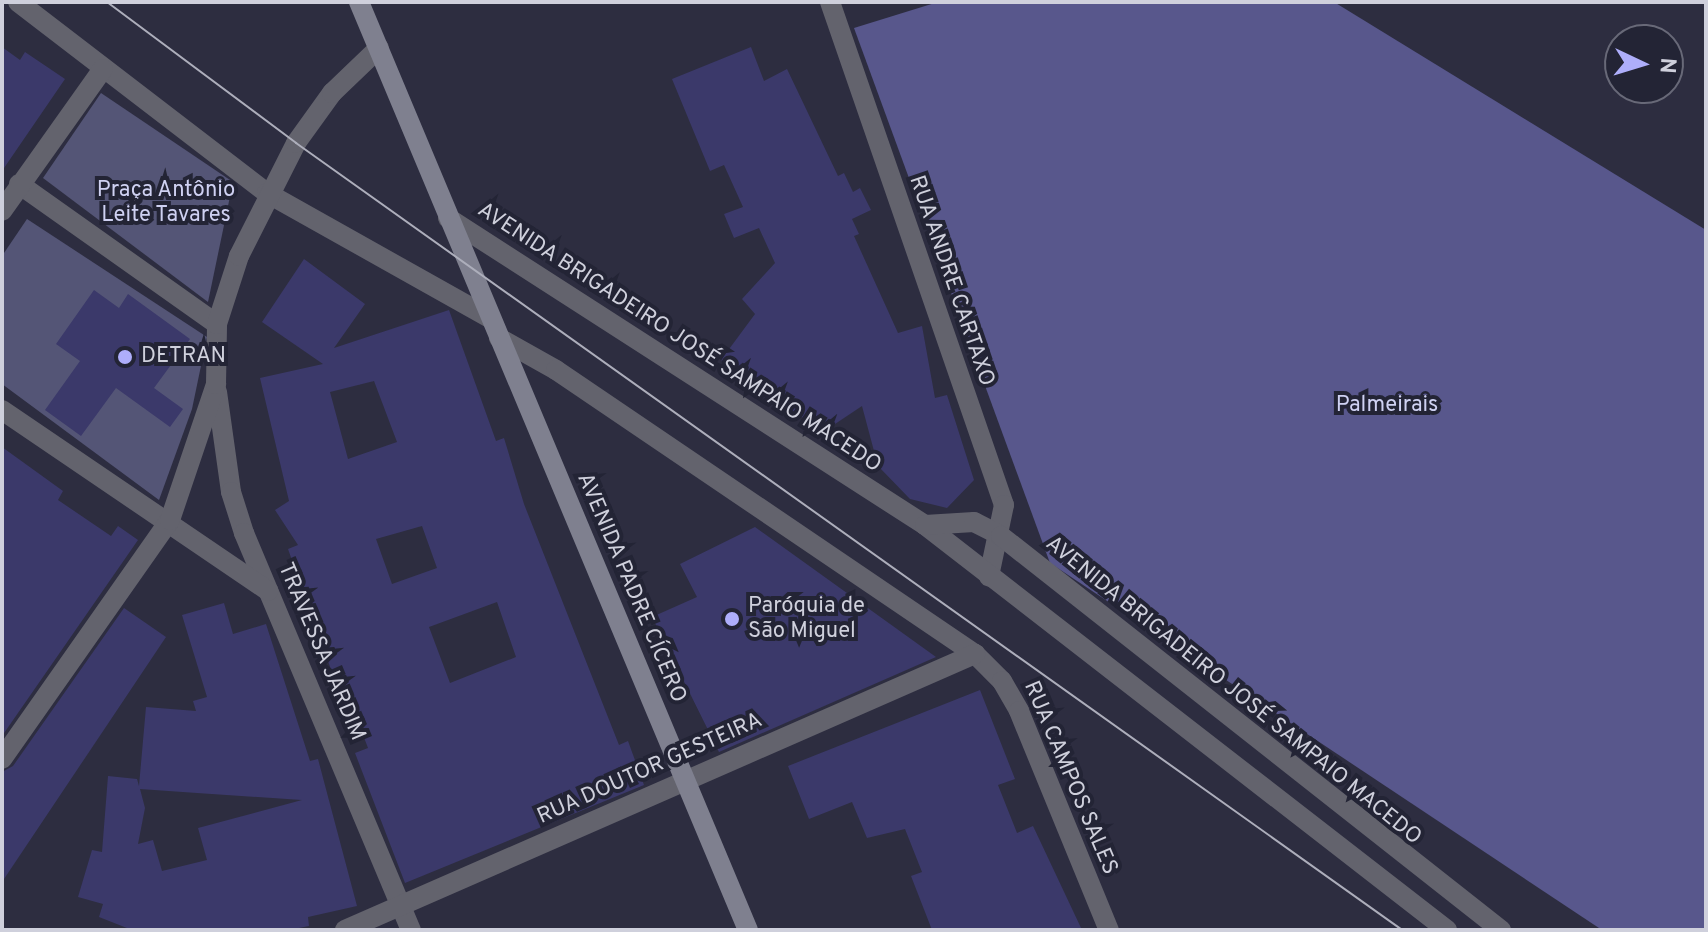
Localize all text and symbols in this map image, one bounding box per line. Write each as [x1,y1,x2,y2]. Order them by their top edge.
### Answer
north arrow [1604,24,1684,104]
text: N [1652,57,1680,74]
street label: RUA ANDRE CARTAXO [902,171,1000,391]
park label: Praça Antônio Leite Tavares [96,177,236,228]
street label: AVENIDA BRIGADEIRO JOSÉ SAMPAIO MACEDO [472,197,886,479]
place label: DETRAN [141,344,226,370]
marker: DETRAN [116,348,134,366]
park label: Palmeirais [1336,393,1438,419]
street label: AVENIDA PADRE CÍCERO [570,469,692,707]
street label: AVENIDA BRIGADEIRO JOSÉ SAMPAIO MACEDO [1039,531,1427,851]
street label: TRAVESSA JARDIM [271,559,371,745]
place label: Paróquia de São Miguel [748,593,865,644]
marker: Paróquia de São Miguel [723,610,741,628]
street label: RUA CAMPOS SALES [1017,677,1123,879]
street label: RUA DOUTOR GESTEIRA [533,707,767,831]

